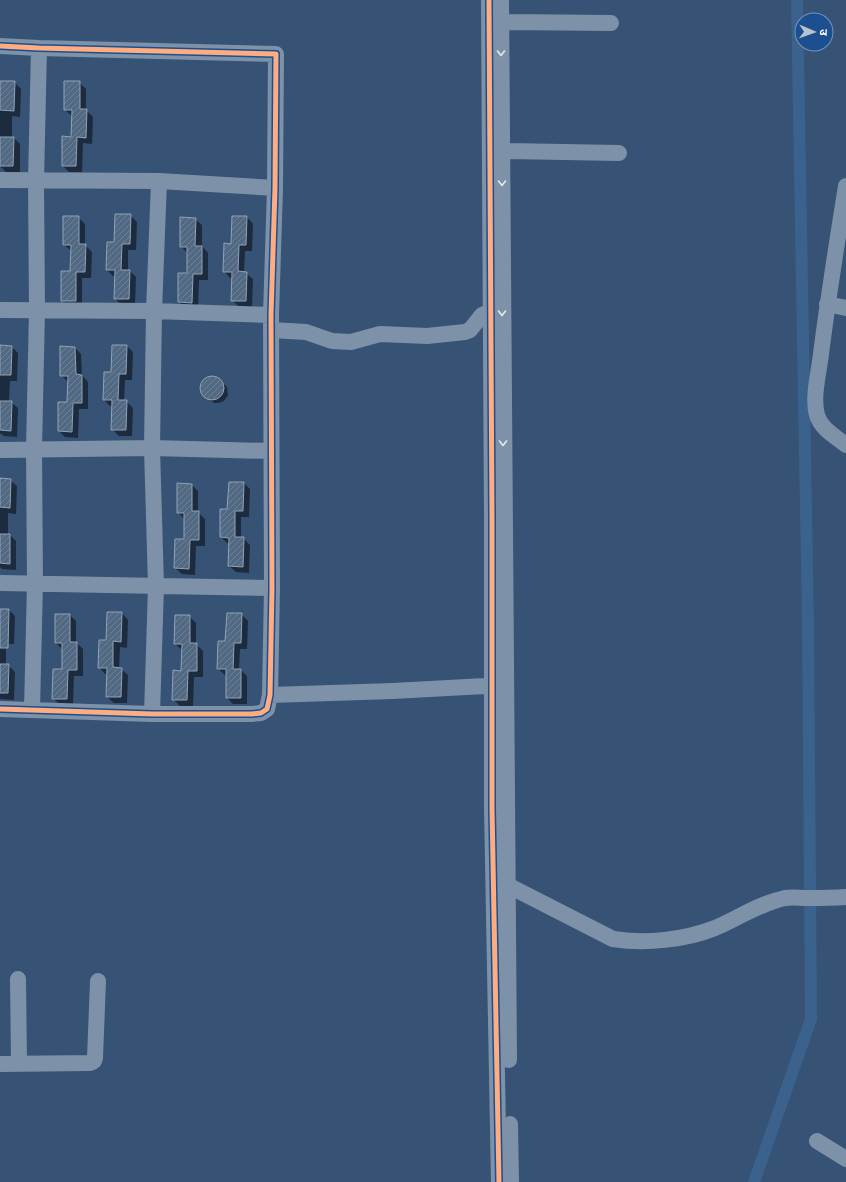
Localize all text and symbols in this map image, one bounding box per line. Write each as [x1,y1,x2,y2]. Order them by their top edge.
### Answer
north arrow [794,12,834,52]
text: उ [817,29,830,36]
one-way arrow [497,50,505,56]
one-way arrow [498,180,506,186]
one-way arrow [498,310,506,316]
one-way arrow [499,440,507,446]

